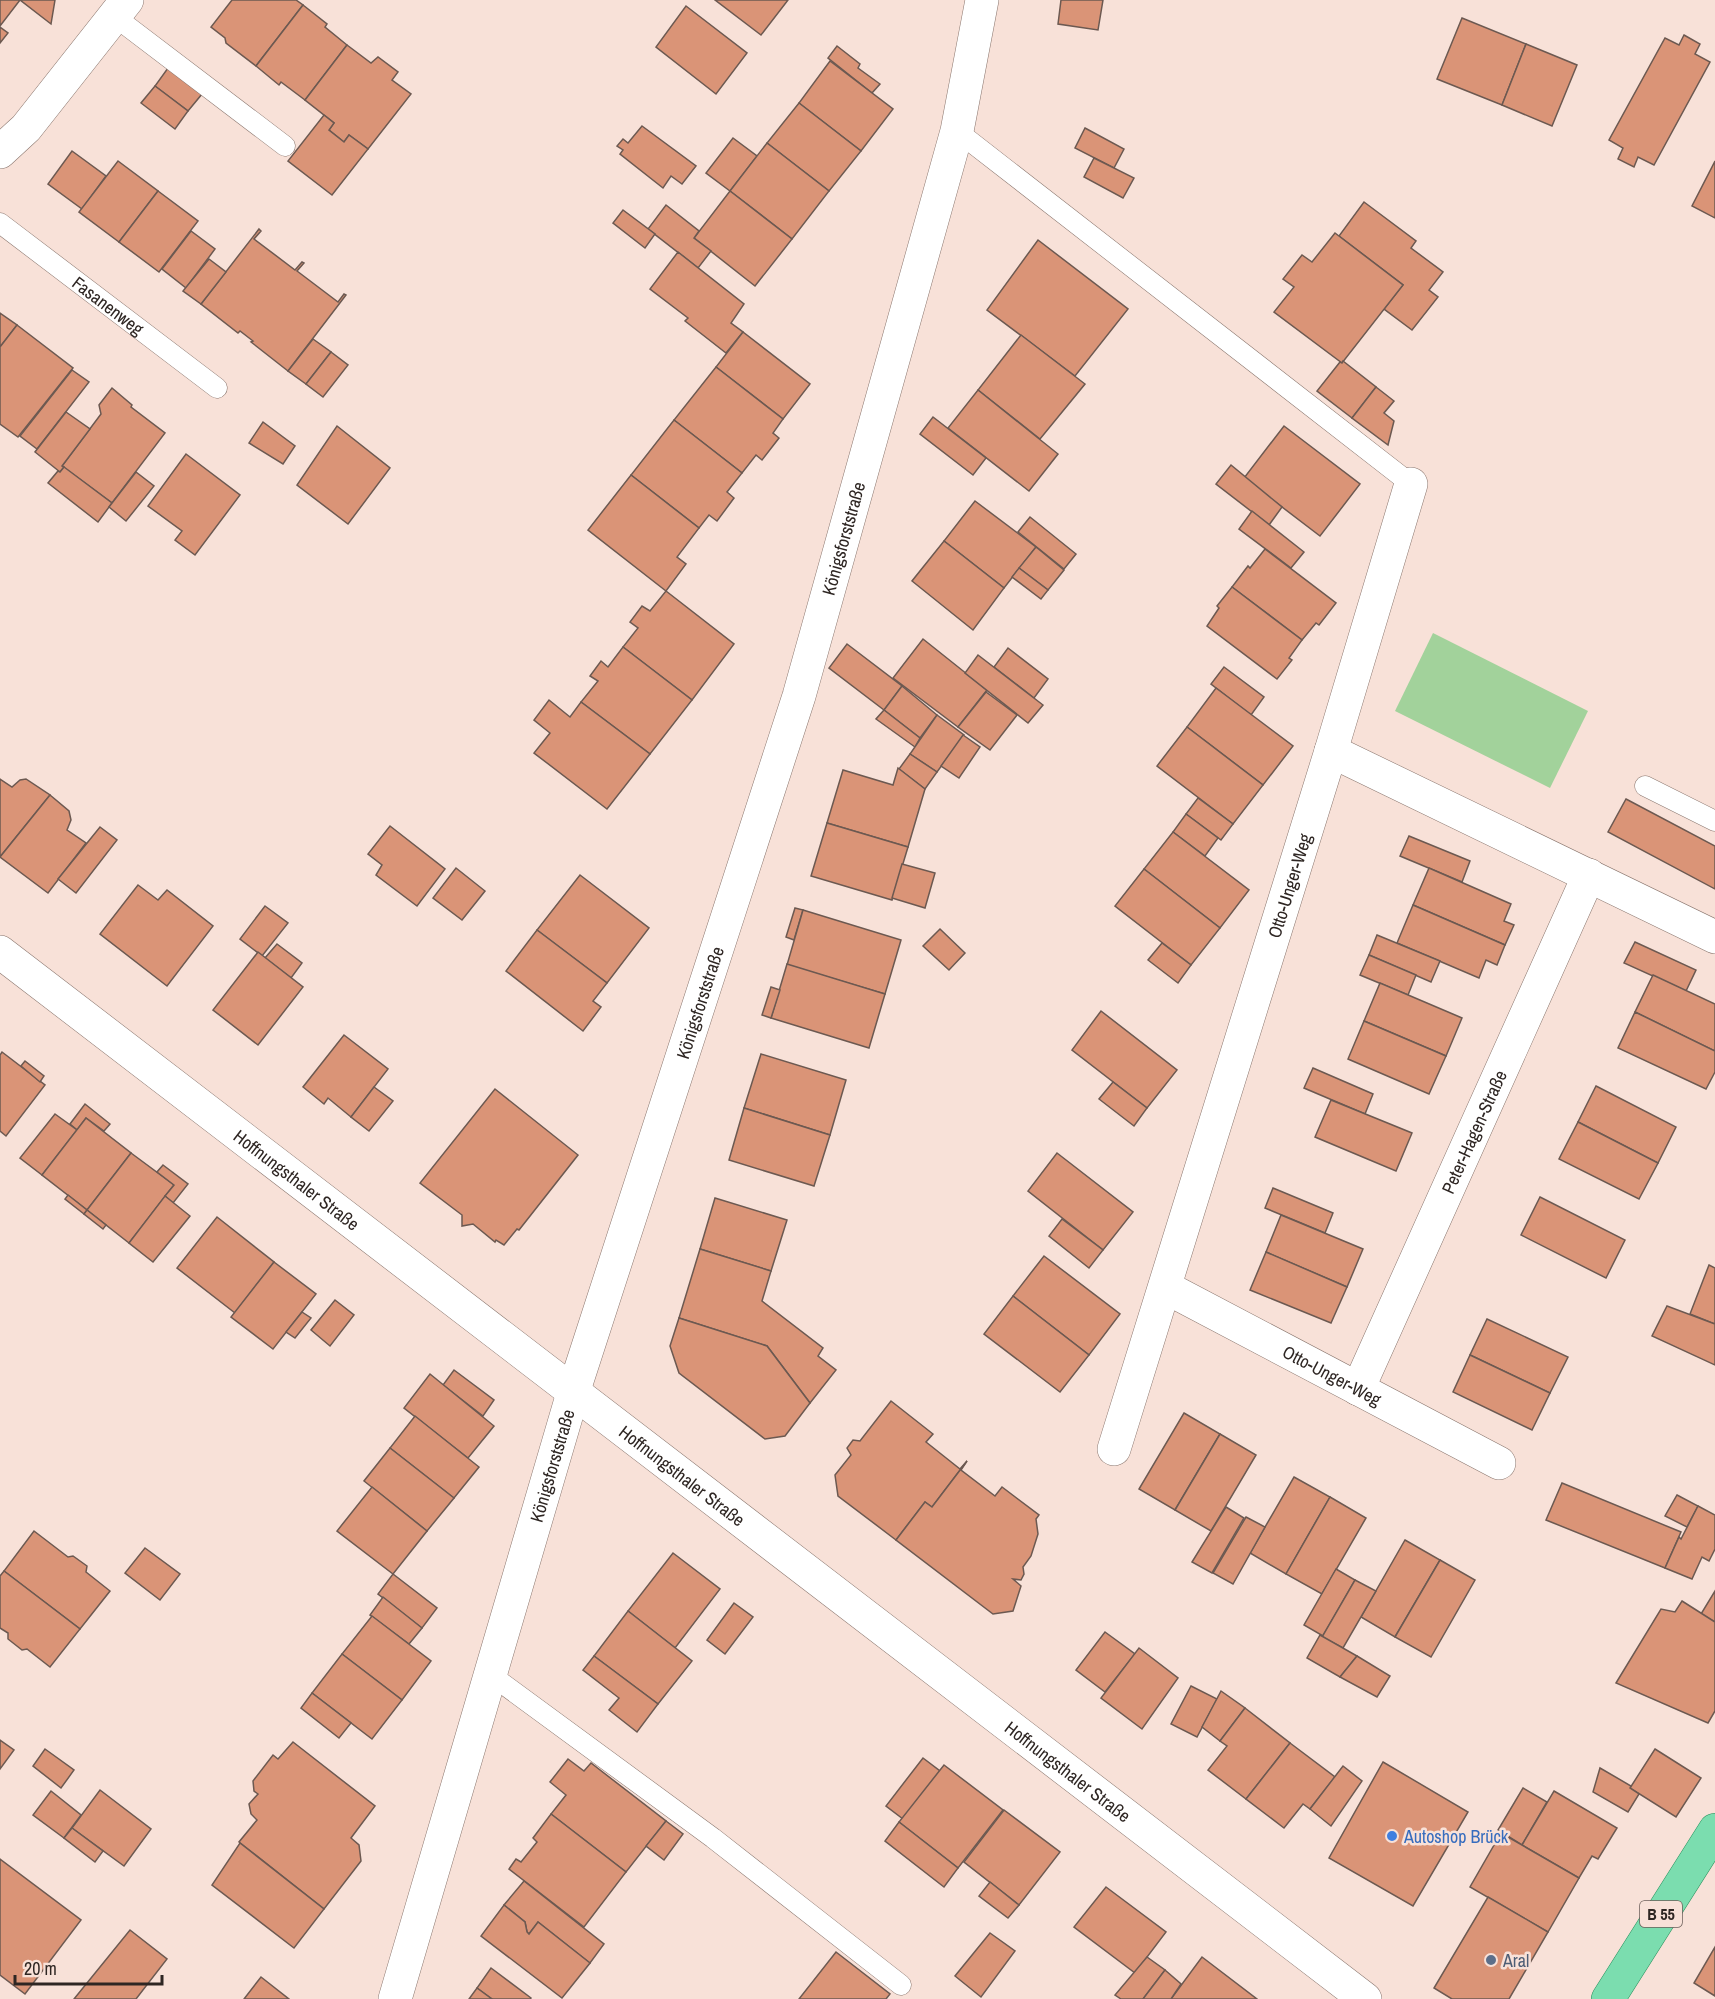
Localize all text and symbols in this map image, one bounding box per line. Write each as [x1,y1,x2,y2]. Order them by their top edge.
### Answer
street label: Fasanenweg [67,270,150,341]
street label: Königsforststraße [815,479,871,598]
street label: Otto-Unger-Weg [1261,830,1317,941]
street label: Königsforststraße [670,943,729,1062]
street label: Peter-Hagen-Straße [1435,1066,1512,1198]
street label: Hoffnungsthaler Straße [229,1123,365,1236]
street label: Otto-Unger-Weg [1279,1339,1387,1412]
street label: Königsforststraße [523,1406,580,1525]
street label: Hoffnungsthaler Straße [614,1419,751,1532]
street label: Hoffnungsthaler Straße [1000,1715,1136,1828]
place label: Autoshop Brück [1403,1824,1509,1849]
marker: Autoshop Brück [1385,1829,1399,1843]
road number: B 55 [1640,1901,1682,1927]
scale bar [15,1948,162,1986]
place label: Aral [1502,1948,1529,1973]
marker: Aral [1484,1953,1498,1967]
text: 20 m [24,1956,57,1981]

